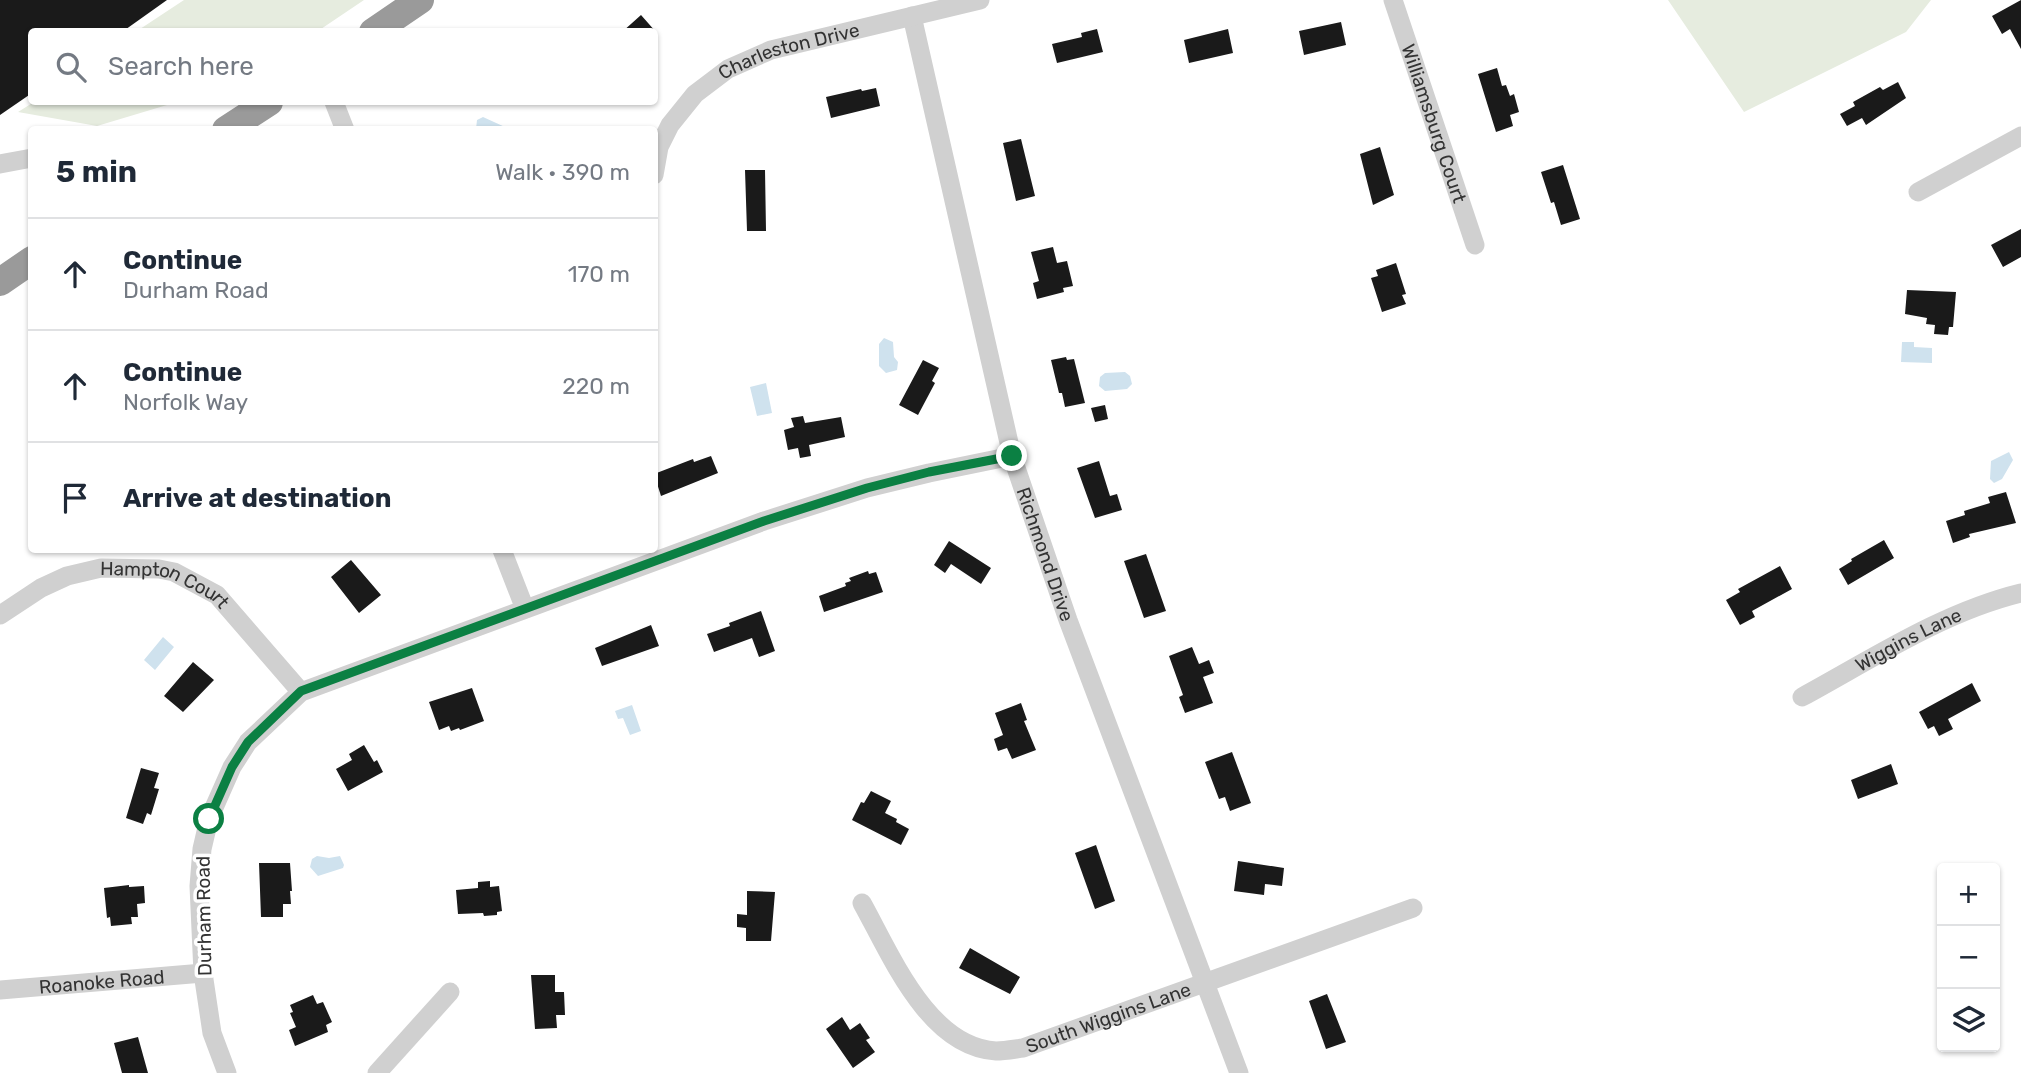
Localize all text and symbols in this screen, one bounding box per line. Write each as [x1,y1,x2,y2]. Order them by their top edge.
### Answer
street label: Charleston Drive [713,18,862,84]
search box [28,28,658,105]
street label: Williamsburg Court [1397,41,1472,206]
icon: search [52,48,90,86]
text: Search here [108,51,254,82]
text: 5 min [56,154,137,190]
text: Walk · 390 m [495,158,630,186]
text: Continue [123,245,242,276]
icon: ahead [56,255,94,293]
text: 170 m [568,260,630,288]
text: Durham Road [123,276,269,304]
text: Continue [123,357,242,388]
icon: ahead [56,367,94,405]
text: 220 m [562,372,630,400]
text: Norfolk Way [123,388,248,416]
route end [996,440,1027,471]
icon: arrive [56,479,94,517]
text: Arrive at destination [123,483,391,514]
street label: Richmond Drive [1012,484,1079,624]
street label: Hampton Court [100,556,235,613]
street label: Wiggins Lane [1851,603,1965,676]
route start [193,803,224,834]
street label: Durham Road [191,856,217,976]
map controls [1937,863,2000,1052]
button: + [1937,863,2000,926]
button: − [1937,926,2000,989]
street label: Roanoke Road [38,965,165,998]
street label: South Wiggins Lane [1022,977,1194,1058]
button: layers [1937,989,2000,1052]

